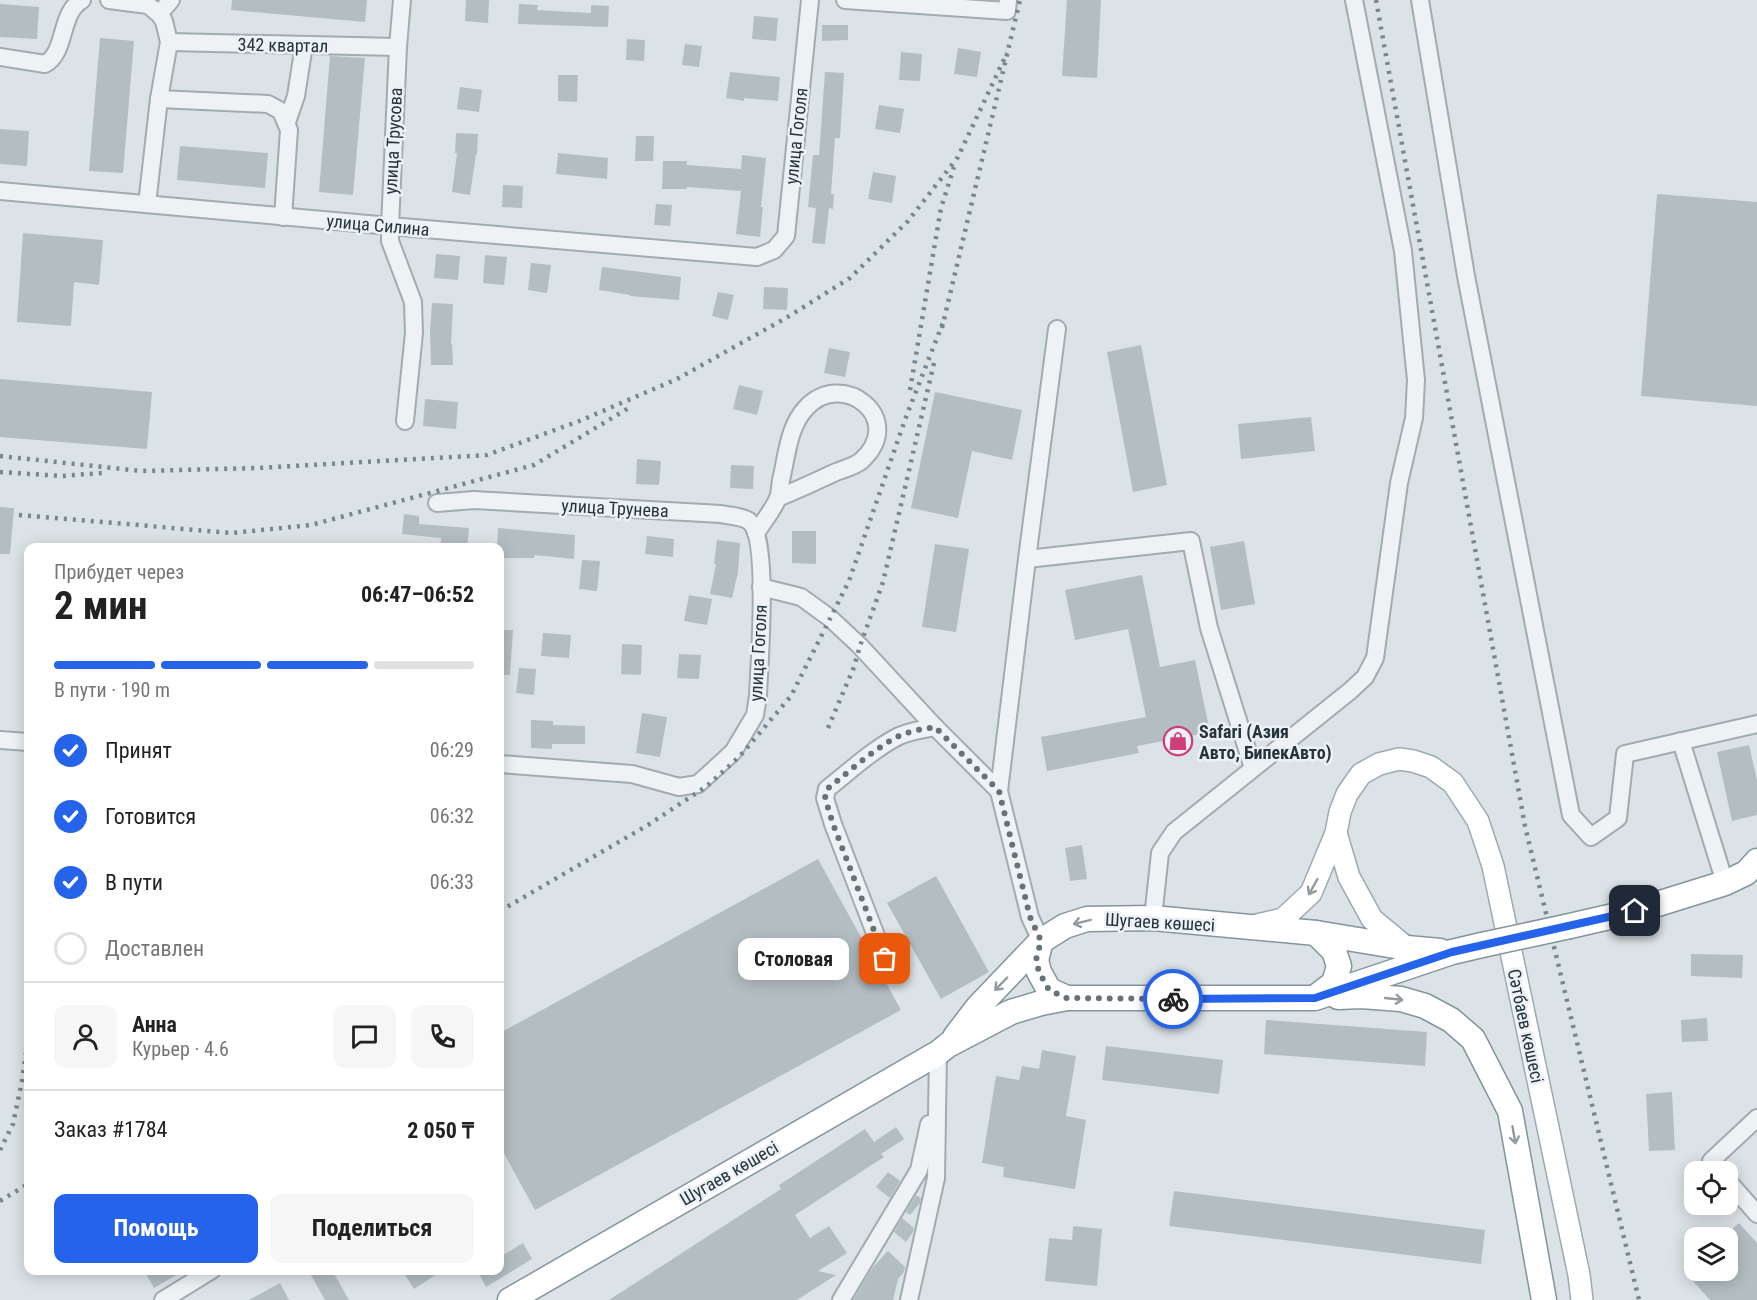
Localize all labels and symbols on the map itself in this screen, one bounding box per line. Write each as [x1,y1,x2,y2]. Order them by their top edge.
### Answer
street label: 342 квартал [238,34,328,56]
street label: улица Трусова [380,87,406,195]
street label: улица Гоголя [780,87,812,185]
street label: улица Силина [326,210,430,240]
street label: улица Трунева [561,495,669,521]
street label: улица Гоголя [745,604,771,702]
place label: Safari (Азия Авто, БипекАвто) [1199,721,1331,764]
shop icon: Safari (Азия Авто, БипекАвто) [1162,725,1194,757]
one-way arrow [1307,878,1319,895]
pin [1609,885,1660,936]
street label: Шугаев көшесі [1104,909,1216,935]
one-way arrow [1073,916,1092,928]
pin [859,933,910,984]
callout: Столовая [738,938,849,980]
street label: Сәтбаев көшесі [1504,967,1548,1085]
courier [1143,969,1203,1029]
one-way arrow [994,976,1008,991]
one-way arrow [1384,994,1404,1005]
one-way arrow [1509,1124,1520,1144]
street label: Шугаев көшесі [676,1136,782,1210]

